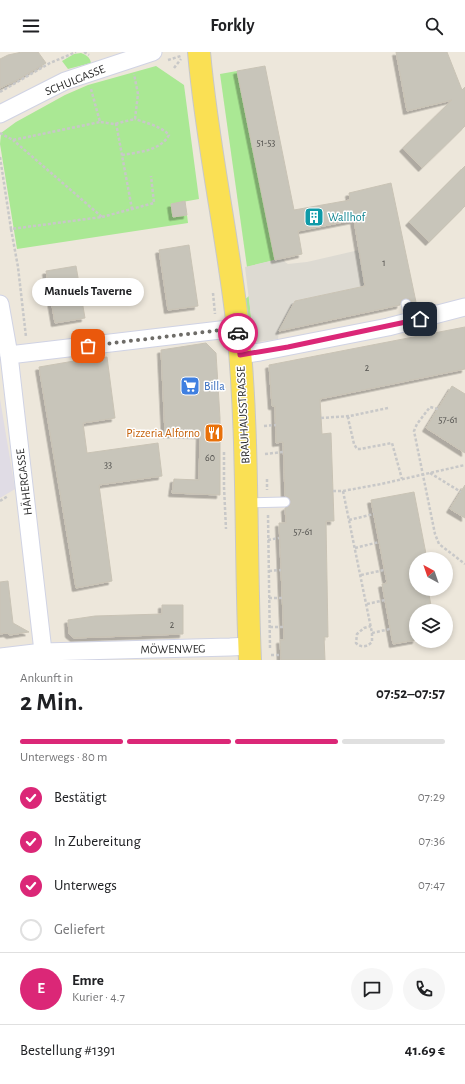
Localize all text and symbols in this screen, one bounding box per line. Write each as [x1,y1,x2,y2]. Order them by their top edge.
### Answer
icon: menu [20,15,42,37]
icon: search [423,15,445,37]
text: Forkly [210,17,255,35]
street label: SCHULGASSE [43,62,107,97]
house number: 51-53 [257,138,276,148]
building icon: Wallhof [303,206,325,228]
place label: Wallhof [328,211,366,223]
house number: 1 [382,258,386,268]
callout: Manuels Taverne [32,278,144,306]
text: Manuels Taverne [44,285,132,298]
pin [403,302,437,336]
icon: home [409,308,431,330]
courier [218,313,258,353]
icon: car [227,322,249,344]
pin [71,329,105,363]
icon: bag [77,335,99,357]
house number: 2 [365,363,370,373]
street label: BRAUHAUSSTRASSE [234,366,252,464]
supermarket icon: Billa [179,375,201,397]
place label: Billa [204,380,225,392]
house number: 57-61 [438,415,458,425]
restaurant icon: Pizzeria Alforno [203,422,225,444]
place label: Pizzeria Alforno [126,427,200,439]
street label: HÄHERGASSE [13,448,34,516]
house number: 60 [205,453,215,463]
house number: 33 [104,460,112,470]
house number: 57-61 [293,527,313,537]
north arrow [409,552,453,596]
map controls [409,552,453,648]
button: layers [409,604,453,648]
house number: 2 [170,620,175,630]
street label: MÖWENWEG [140,641,206,656]
text: Ankunft in [20,672,73,685]
text: 07:52–07:57 [376,686,445,701]
text: 2 Min. [20,689,83,715]
text: Unterwegs · 80 m [20,751,107,764]
icon: check [20,787,42,809]
text: Bestätigt [54,790,107,805]
text: 07:29 [418,791,445,804]
icon: check [20,831,42,853]
text: In Zubereitung [54,834,141,849]
text: 07:36 [418,835,445,848]
icon: check [20,875,42,897]
text: Unterwegs [54,878,117,893]
text: 07:47 [418,879,445,892]
text: Geliefert [54,922,105,937]
button: chat [351,968,393,1010]
button: phone [403,968,445,1010]
text: Emre [72,973,104,988]
text: E [37,981,45,996]
text: Kurier · 4.7 [72,991,125,1004]
text: Bestellung #1391 [20,1043,116,1058]
text: 41.69 € [405,1043,445,1058]

